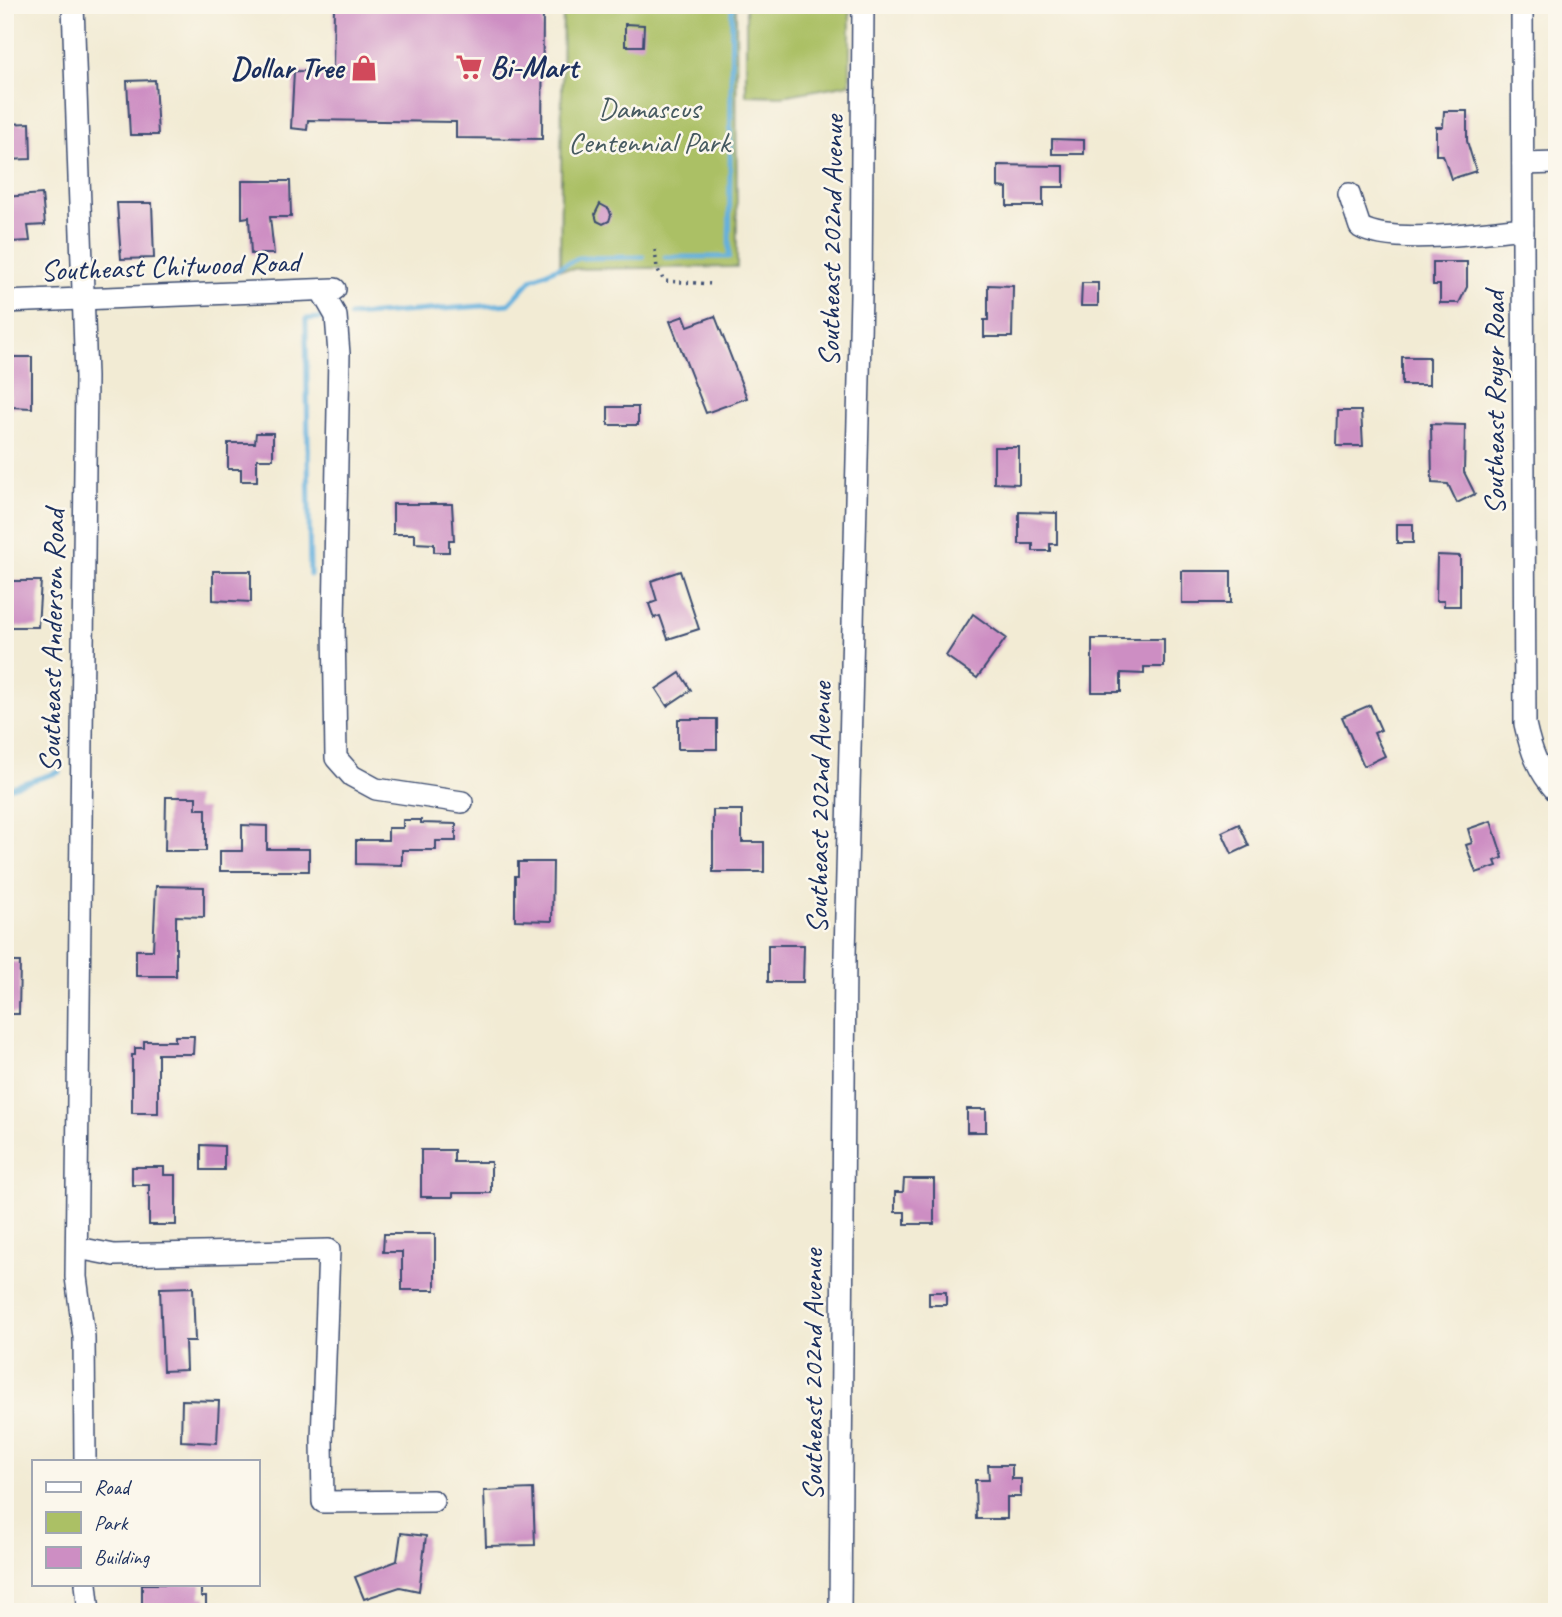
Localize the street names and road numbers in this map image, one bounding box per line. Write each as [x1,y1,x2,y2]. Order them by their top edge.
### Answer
street label: Southeast 202nd Avenue [810,112,852,367]
street label: Southeast Chitwood Road [40,242,304,290]
street label: Southeast Royer Road [1475,287,1513,515]
street label: Southeast Anderson Road [31,505,73,773]
street label: Southeast 202nd Avenue [798,679,840,934]
street label: Southeast 202nd Avenue [793,1247,831,1501]

